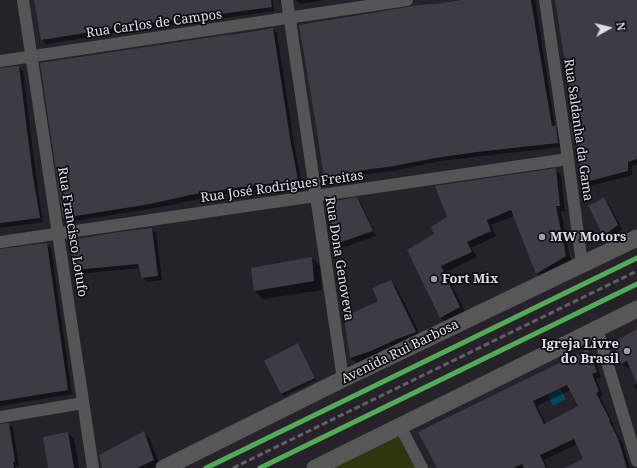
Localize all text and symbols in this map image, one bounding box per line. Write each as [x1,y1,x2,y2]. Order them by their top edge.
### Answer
street label: Rua Carlos de Campos [85,7,223,41]
north arrow [589,8,629,48]
text: N [613,21,629,32]
street label: Rua Saldanha da Gama [560,58,596,202]
street label: Rua Francisco Lotufo [54,166,90,298]
street label: Rua José Rodrigues Freitas [200,168,364,206]
street label: Rua Dona Genoveva [322,196,356,322]
place label: MW Motors [550,229,626,245]
marker: MW Motors [537,232,547,242]
place label: Fort Mix [442,271,498,287]
marker: Fort Mix [429,274,439,284]
street label: Avenida Rui Barbosa [339,317,461,387]
place label: Igreja Livre do Brasil [541,336,619,367]
marker: Igreja Livre do Brasil [622,346,632,356]

